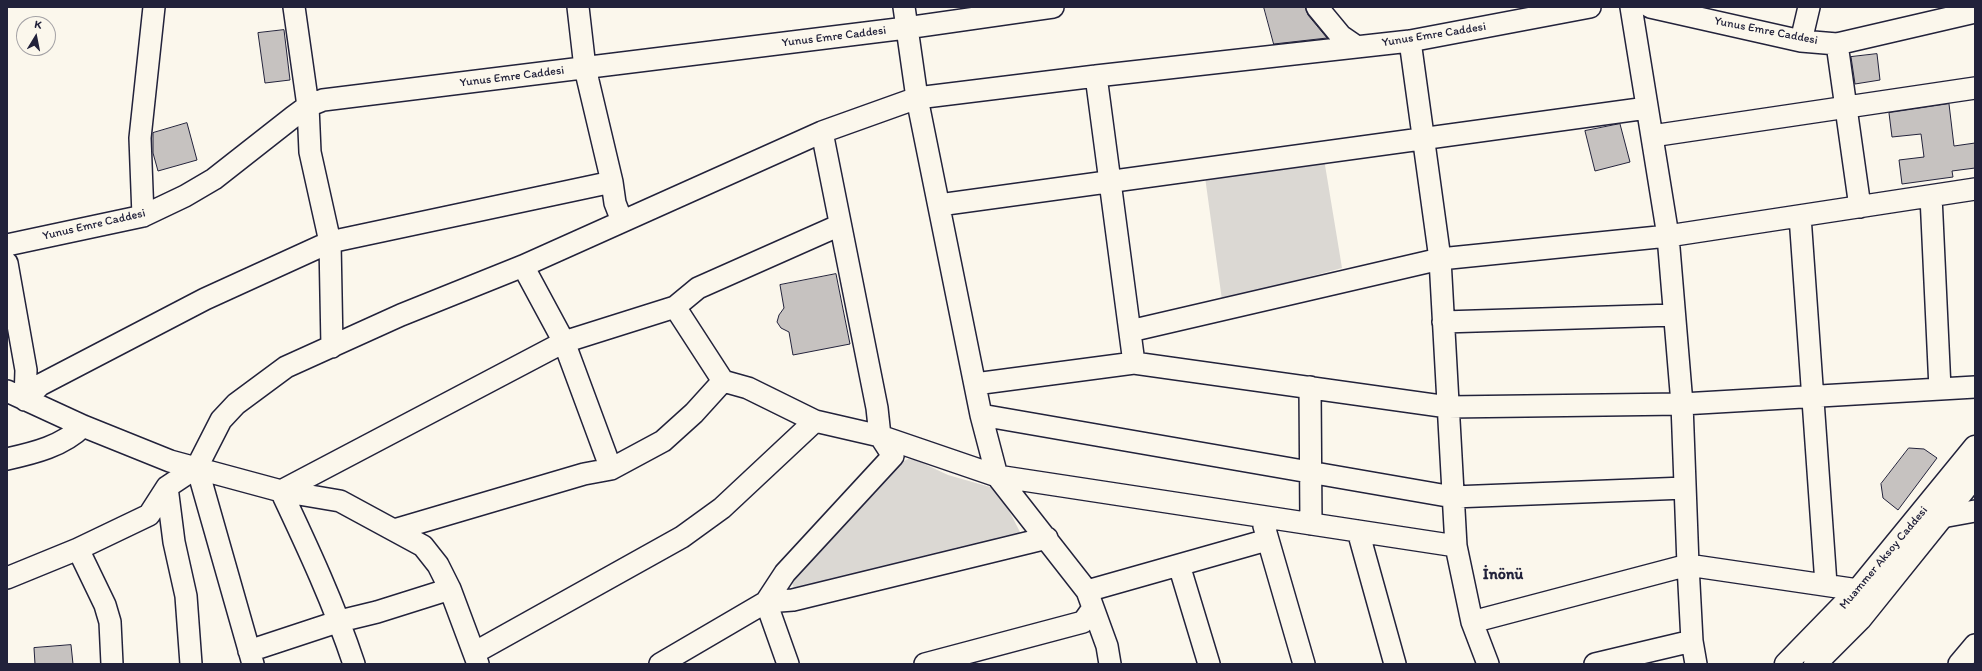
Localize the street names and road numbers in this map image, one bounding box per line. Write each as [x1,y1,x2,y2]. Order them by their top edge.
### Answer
street label: Yunus Emre Caddesi [1713,14,1819,48]
street label: Yunus Emre Caddesi [1381,20,1487,50]
street label: Yunus Emre Caddesi [781,23,887,51]
street label: Yunus Emre Caddesi [459,63,565,91]
street label: Yunus Emre Caddesi [41,206,147,244]
street label: Muammer Aksoy Caddesi [1837,504,1931,612]

